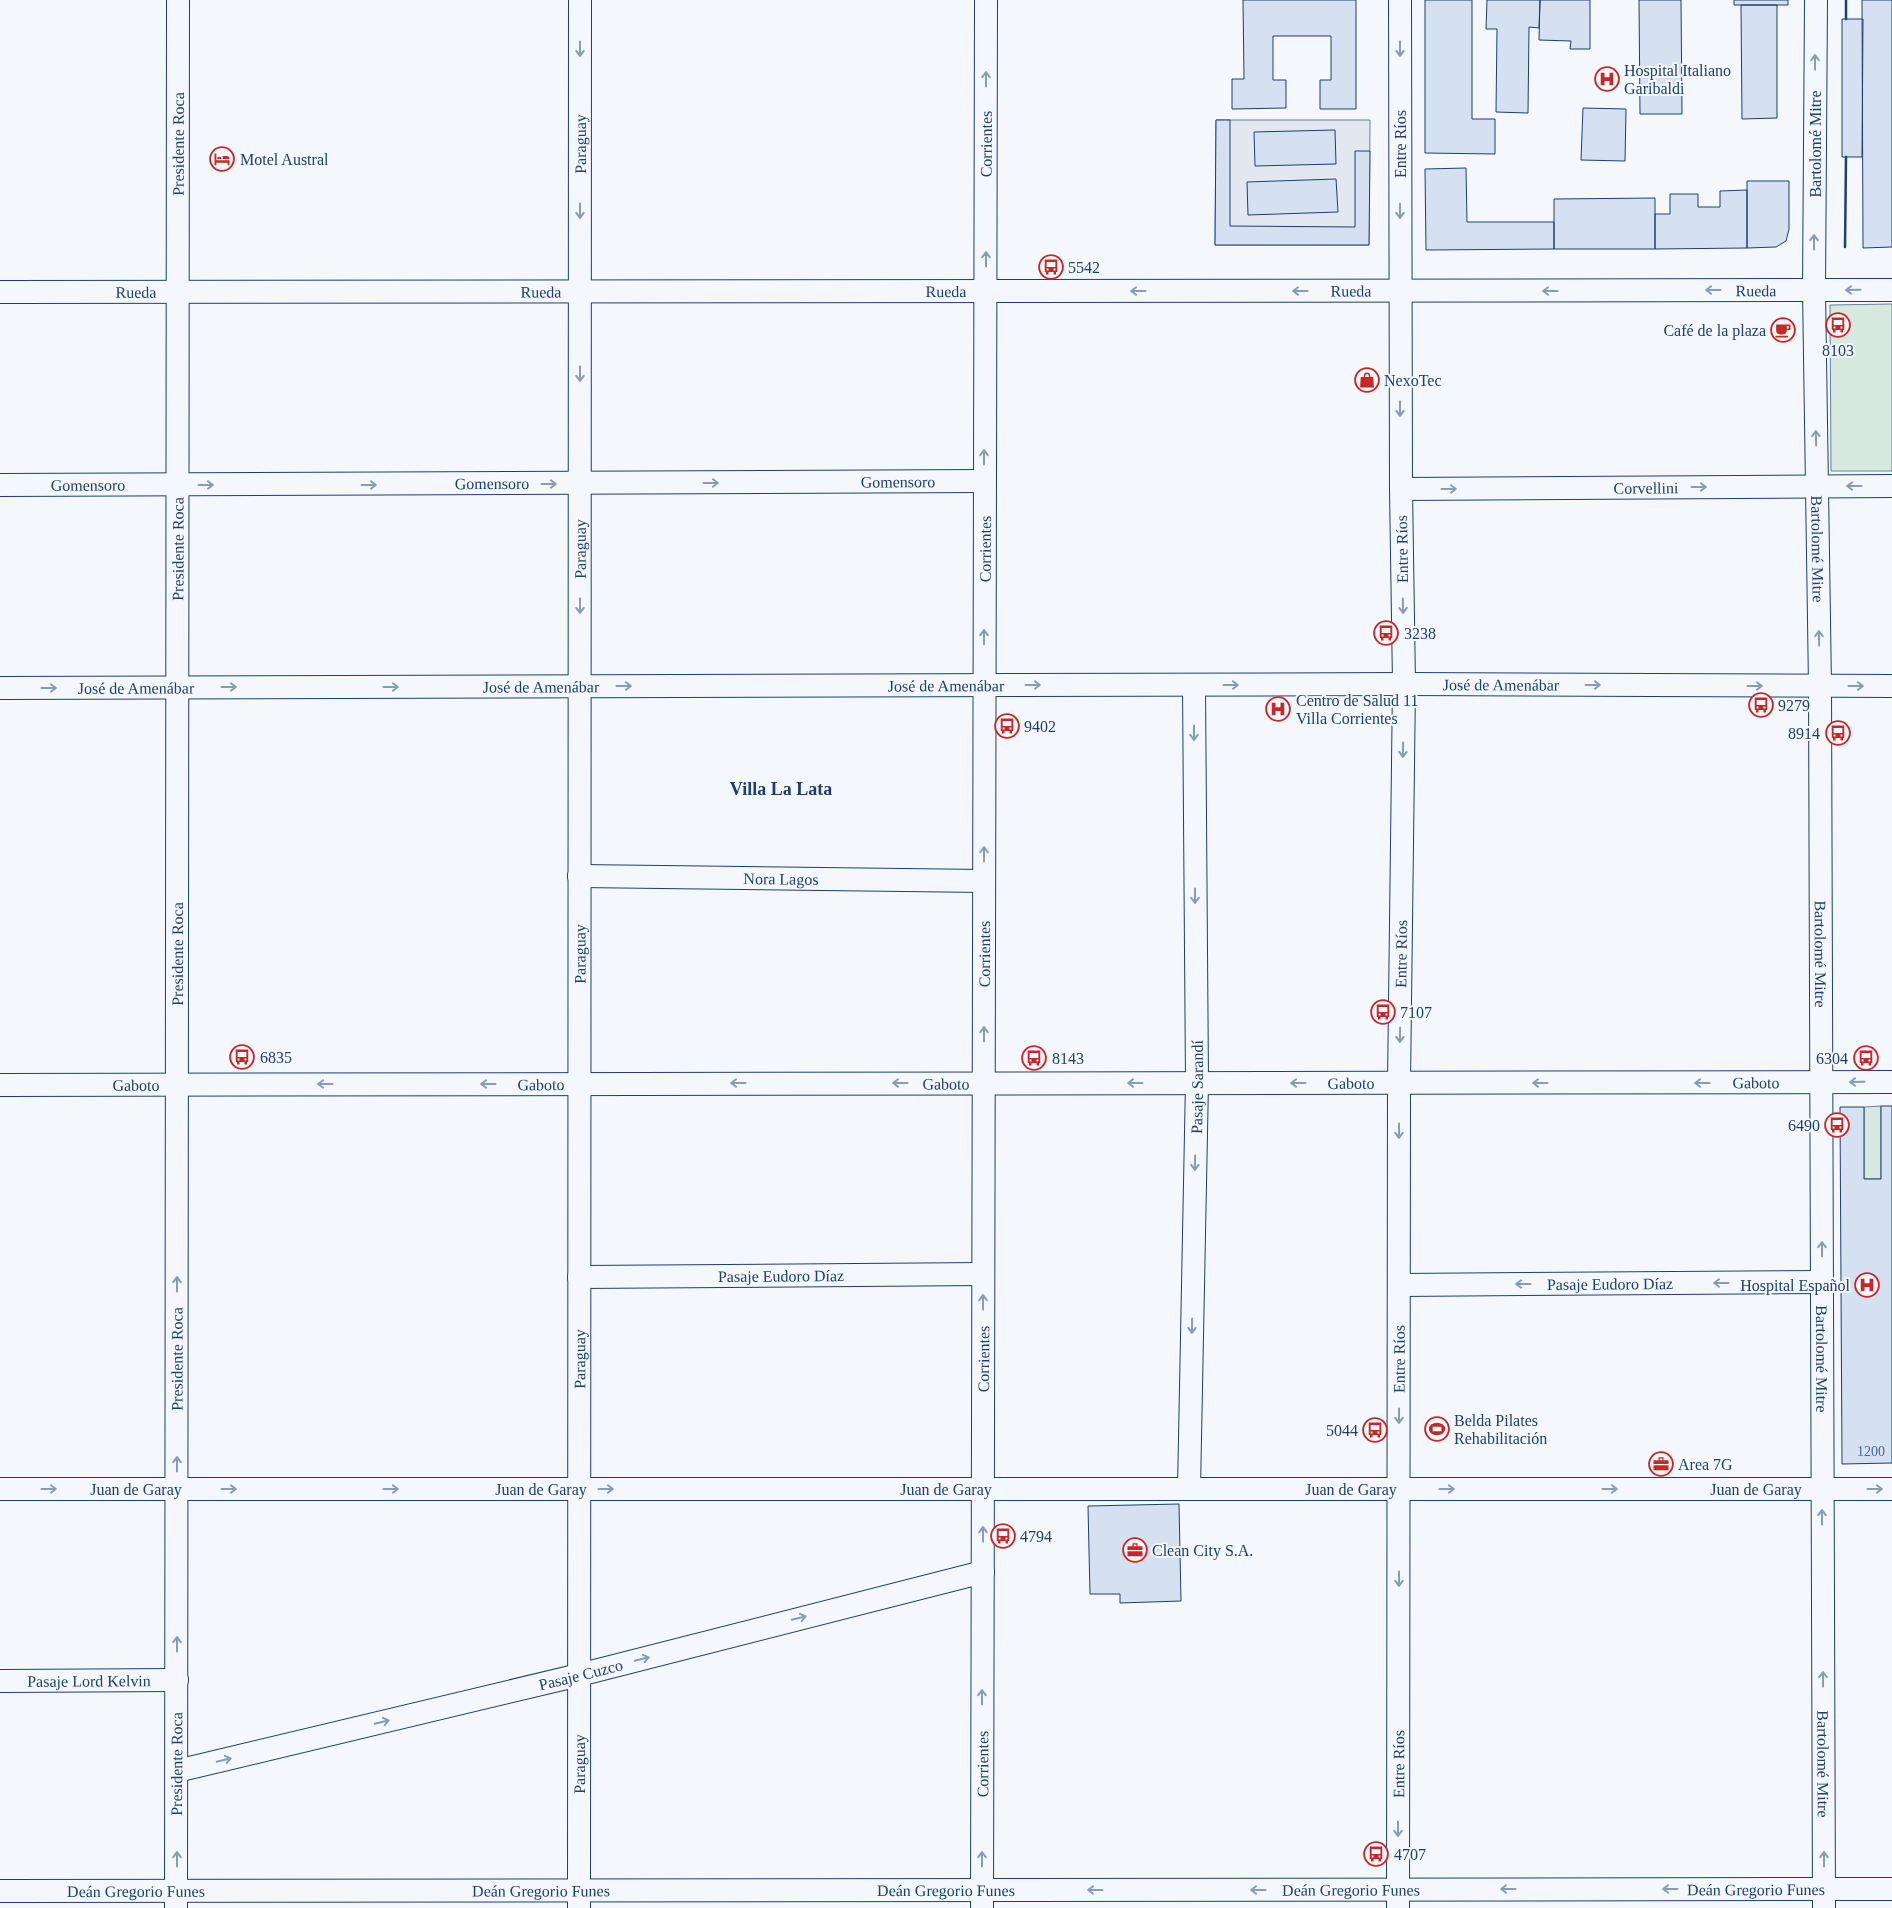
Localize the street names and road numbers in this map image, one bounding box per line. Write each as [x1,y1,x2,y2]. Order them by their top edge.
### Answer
street label: Bartolomé Mitre [1807,90,1824,198]
street label: Presidente Roca [169,92,186,196]
street label: Entre Ríos [1392,110,1409,178]
street label: Corrientes [977,111,994,177]
street label: Paraguay [571,114,589,174]
street label: Rueda [926,282,966,300]
street label: Rueda [1331,282,1371,299]
street label: Rueda [1736,282,1776,299]
street label: Rueda [116,283,156,300]
street label: Rueda [521,283,561,300]
street label: Gomensoro [861,473,935,490]
street label: Gomensoro [455,474,529,492]
street label: Gomensoro [51,476,125,493]
street label: Corvellini [1613,479,1679,496]
street label: Bartolomé Mitre [1809,495,1827,603]
street label: Presidente Roca [169,497,186,601]
street label: Entre Ríos [1393,515,1411,583]
street label: Corrientes [976,516,993,582]
street label: Paraguay [571,519,589,579]
street label: José de Amenábar [1443,676,1560,693]
street label: José de Amenábar [888,677,1005,694]
street label: José de Amenábar [483,678,600,695]
street label: José de Amenábar [78,679,195,696]
street label: Nora Lagos [743,870,819,888]
street label: Bartolomé Mitre [1812,900,1830,1008]
street label: Presidente Roca [168,902,186,1006]
street label: Entre Ríos [1392,920,1410,988]
street label: Corrientes [975,921,993,987]
street label: Paraguay [571,924,589,984]
street label: Pasaje Sarandí [1187,1040,1206,1134]
street label: Gaboto [1327,1074,1375,1091]
street label: Gaboto [1732,1074,1780,1091]
street label: Gaboto [922,1075,970,1092]
street label: Gaboto [112,1076,160,1093]
street label: Gaboto [517,1076,565,1093]
street label: Pasaje Eudoro Díaz [718,1267,844,1285]
street label: Pasaje Eudoro Díaz [1547,1275,1673,1293]
street label: Bartolomé Mitre [1814,1305,1831,1413]
street label: Presidente Roca [168,1307,185,1411]
street label: Entre Ríos [1390,1325,1407,1393]
street label: Corrientes [975,1326,992,1392]
street label: Paraguay [571,1329,589,1389]
street label: Juan de Garay [90,1481,182,1499]
street label: Juan de Garay [495,1481,587,1499]
street label: Juan de Garay [900,1481,992,1499]
street label: Juan de Garay [1305,1481,1397,1499]
street label: Juan de Garay [1710,1481,1802,1499]
street label: Pasaje Cuzco [537,1656,624,1693]
street label: Pasaje Lord Kelvin [27,1672,151,1690]
street label: Bartolomé Mitre [1815,1710,1832,1818]
street label: Presidente Roca [168,1712,185,1816]
street label: Entre Ríos [1390,1730,1407,1798]
street label: Corrientes [974,1731,991,1797]
street label: Paraguay [571,1734,589,1794]
street label: Deán Gregorio Funes [877,1881,1015,1900]
street label: Deán Gregorio Funes [1282,1881,1420,1899]
street label: Deán Gregorio Funes [1687,1881,1825,1899]
street label: Deán Gregorio Funes [67,1882,205,1900]
street label: Deán Gregorio Funes [472,1882,610,1900]

